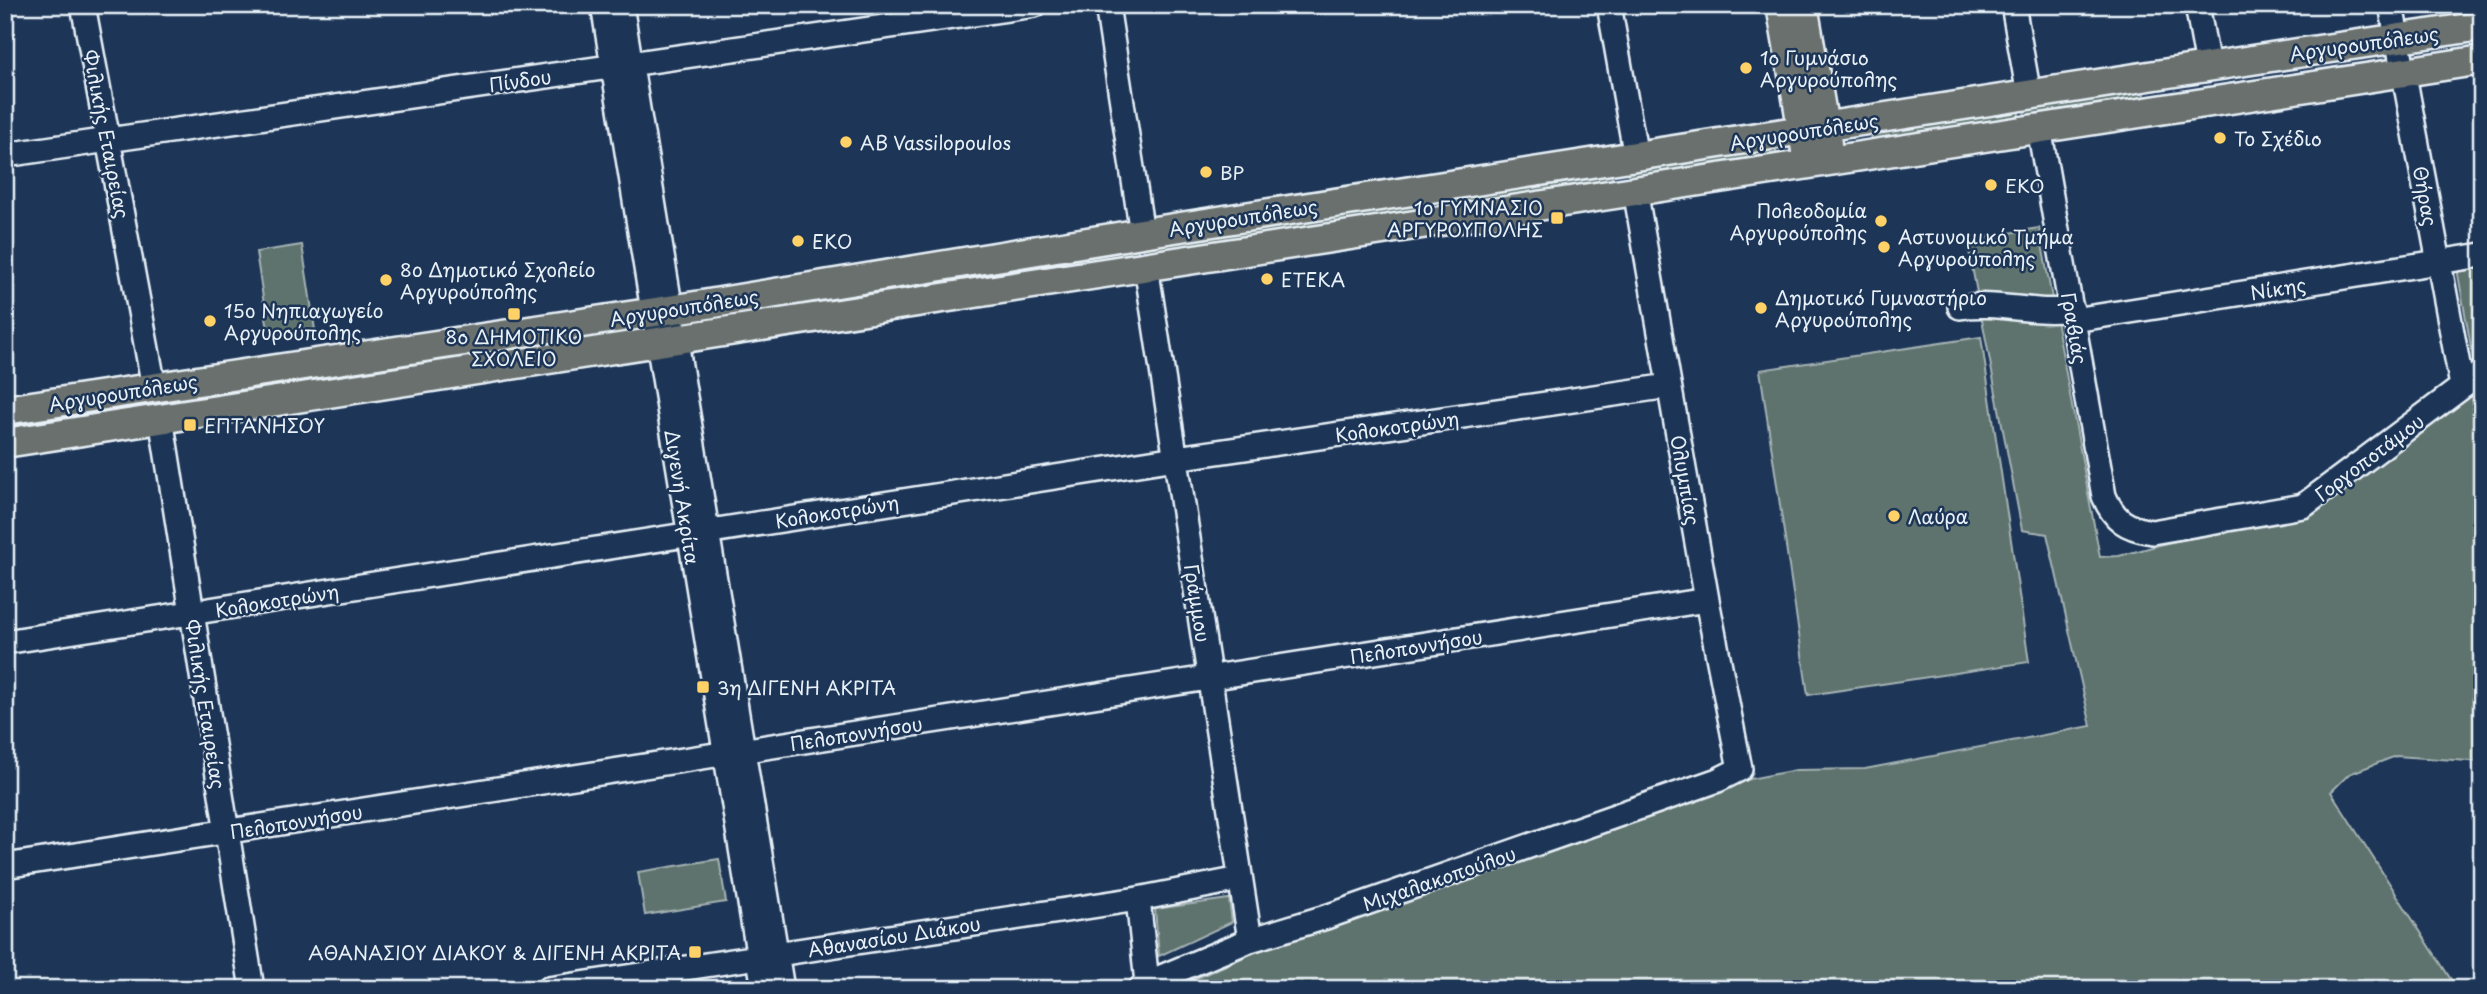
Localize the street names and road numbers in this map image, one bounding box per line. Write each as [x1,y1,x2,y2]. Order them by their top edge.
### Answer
street label: Αργυρουπόλεως [2288,19,2440,67]
street label: Φιλικής Εταιρείας [77,47,137,221]
street label: Πίνδου [487,62,553,98]
street label: Αργυρουπόλεως [1728,105,1880,157]
street label: Θήρας [2407,164,2445,228]
street label: Αργυρουπόλεως [1167,191,1319,243]
street label: Νίκης [2248,270,2308,306]
street label: Αργυρουπόλεως [608,281,760,333]
street label: Γραβιάς [2055,290,2095,366]
street label: Αργυρουπόλεως [47,366,199,418]
street label: Κολοκοτρώνη [1333,403,1461,449]
street label: Γοργοποτάμου [2308,407,2430,507]
street label: Διγενή Ακρίτα [659,427,707,567]
street label: Ολυμπίας [1664,433,1708,528]
street label: Κολοκοτρώνη [773,487,901,535]
street label: Γράμμου [1178,562,1218,644]
street label: Κολοκοτρώνη [213,576,341,624]
street label: Φιλικής Εταιρείας [179,617,233,791]
street label: Πελοποννήσου [1348,622,1484,670]
street label: Πελοποννήσου [788,709,924,757]
street label: Πελοποννήσου [228,797,364,845]
street label: Μιχαλακοπούλου [1359,839,1519,917]
street label: Αθανασίου Διάκου [805,908,983,964]

